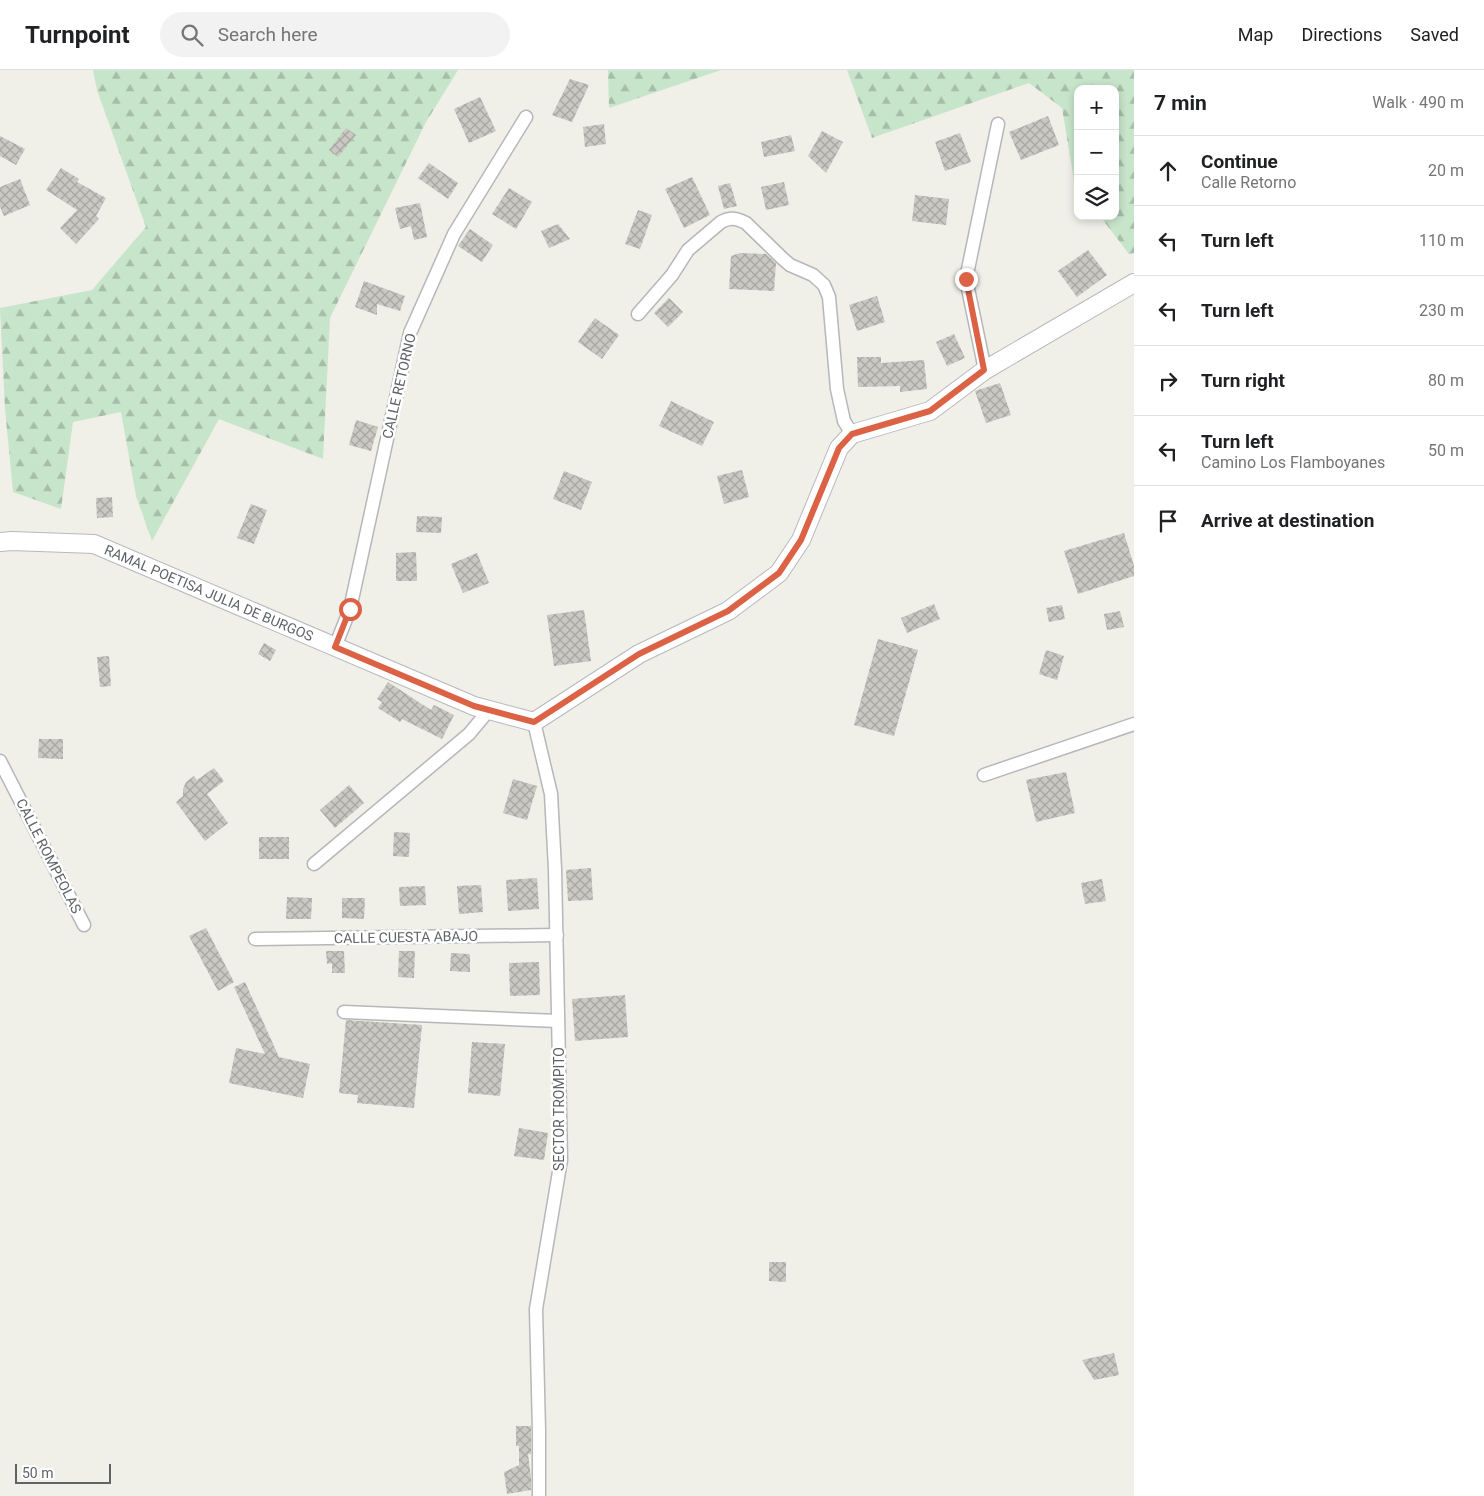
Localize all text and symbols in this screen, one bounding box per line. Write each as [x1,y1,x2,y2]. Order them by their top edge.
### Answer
search box [160,12,510,57]
text: Turnpoint [25,21,130,49]
icon: search [178,21,206,49]
text: Search here [218,23,318,46]
text: Map [1238,24,1273,45]
text: Directions [1301,24,1382,45]
text: Saved [1410,24,1459,45]
map controls [1074,85,1119,220]
button: + [1074,85,1119,130]
text: 7 min [1154,91,1207,115]
text: Walk · 490 m [1372,93,1464,112]
button: − [1074,130,1119,175]
text: Continue [1201,150,1278,173]
icon: ahead [1154,157,1182,185]
text: 20 m [1428,161,1464,180]
text: Calle Retorno [1201,173,1296,192]
button: layers [1074,175,1119,220]
icon: left [1154,227,1182,255]
text: Turn left [1201,229,1274,252]
text: 110 m [1419,231,1464,250]
route end [955,268,978,291]
icon: left [1154,297,1182,325]
text: Turn left [1201,299,1274,322]
text: 230 m [1419,301,1464,320]
street label: CALLE RETORNO [379,332,419,440]
icon: right [1154,367,1182,395]
text: Turn right [1201,369,1285,392]
text: 80 m [1428,371,1464,390]
text: Turn left [1201,430,1274,453]
icon: left [1154,437,1182,465]
text: 50 m [1428,441,1464,460]
text: Camino Los Flamboyanes [1201,453,1385,472]
icon: arrive [1154,507,1182,535]
text: Arrive at destination [1201,509,1374,532]
street label: RAMAL POETISA JULIA DE BURGOS [102,542,316,644]
route start [339,598,362,621]
street label: CALLE ROMPEOLAS [13,796,85,916]
street label: CALLE CUESTA ABAJO [334,928,478,946]
street label: SECTOR TROMPITO [551,1047,567,1171]
scale bar [15,1461,111,1484]
text: 50 m [22,1465,54,1481]

